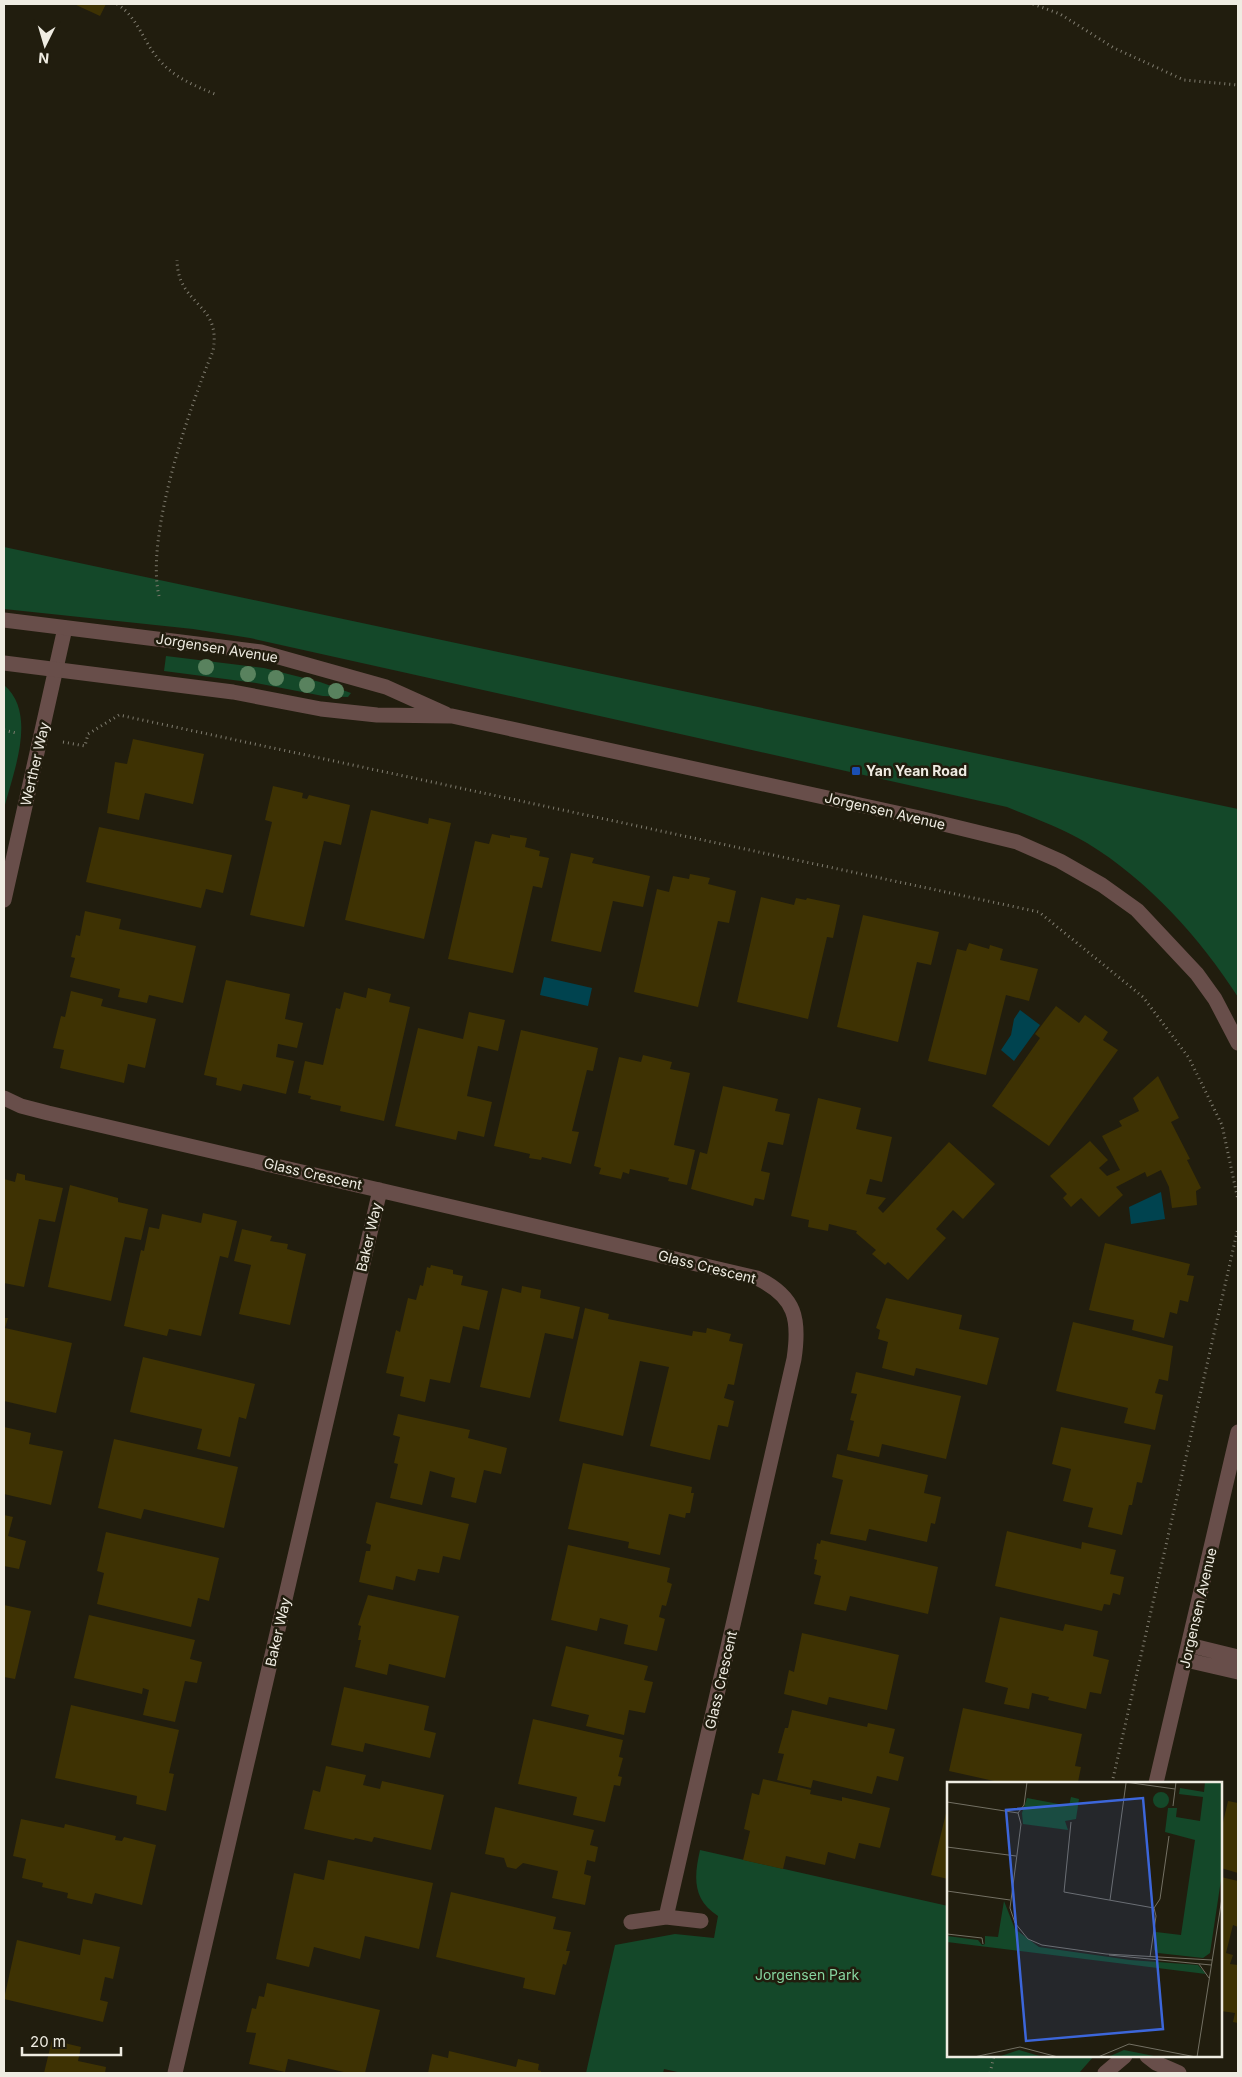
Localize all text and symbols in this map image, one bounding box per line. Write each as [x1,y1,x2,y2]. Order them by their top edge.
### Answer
north arrow [20,20,70,70]
text: N [38,50,50,67]
street label: Jorgensen Avenue [155,629,279,666]
street label: Werther Way [17,720,52,807]
place label: Yan Yean Road [866,762,967,779]
marker: Yan Yean Road [850,765,862,777]
street label: Jorgensen Avenue [823,788,947,833]
street label: Glass Crescent [262,1154,364,1193]
street label: Baker Way [352,1201,385,1273]
street label: Glass Crescent [656,1246,758,1287]
street label: Jorgensen Avenue [1175,1546,1220,1670]
street label: Baker Way [261,1596,294,1668]
street label: Glass Crescent [701,1629,740,1731]
inset map [947,1782,1222,2057]
park label: Jorgensen Park [755,1966,859,1983]
scale bar [22,2024,121,2056]
text: 20 m [30,2032,66,2051]

